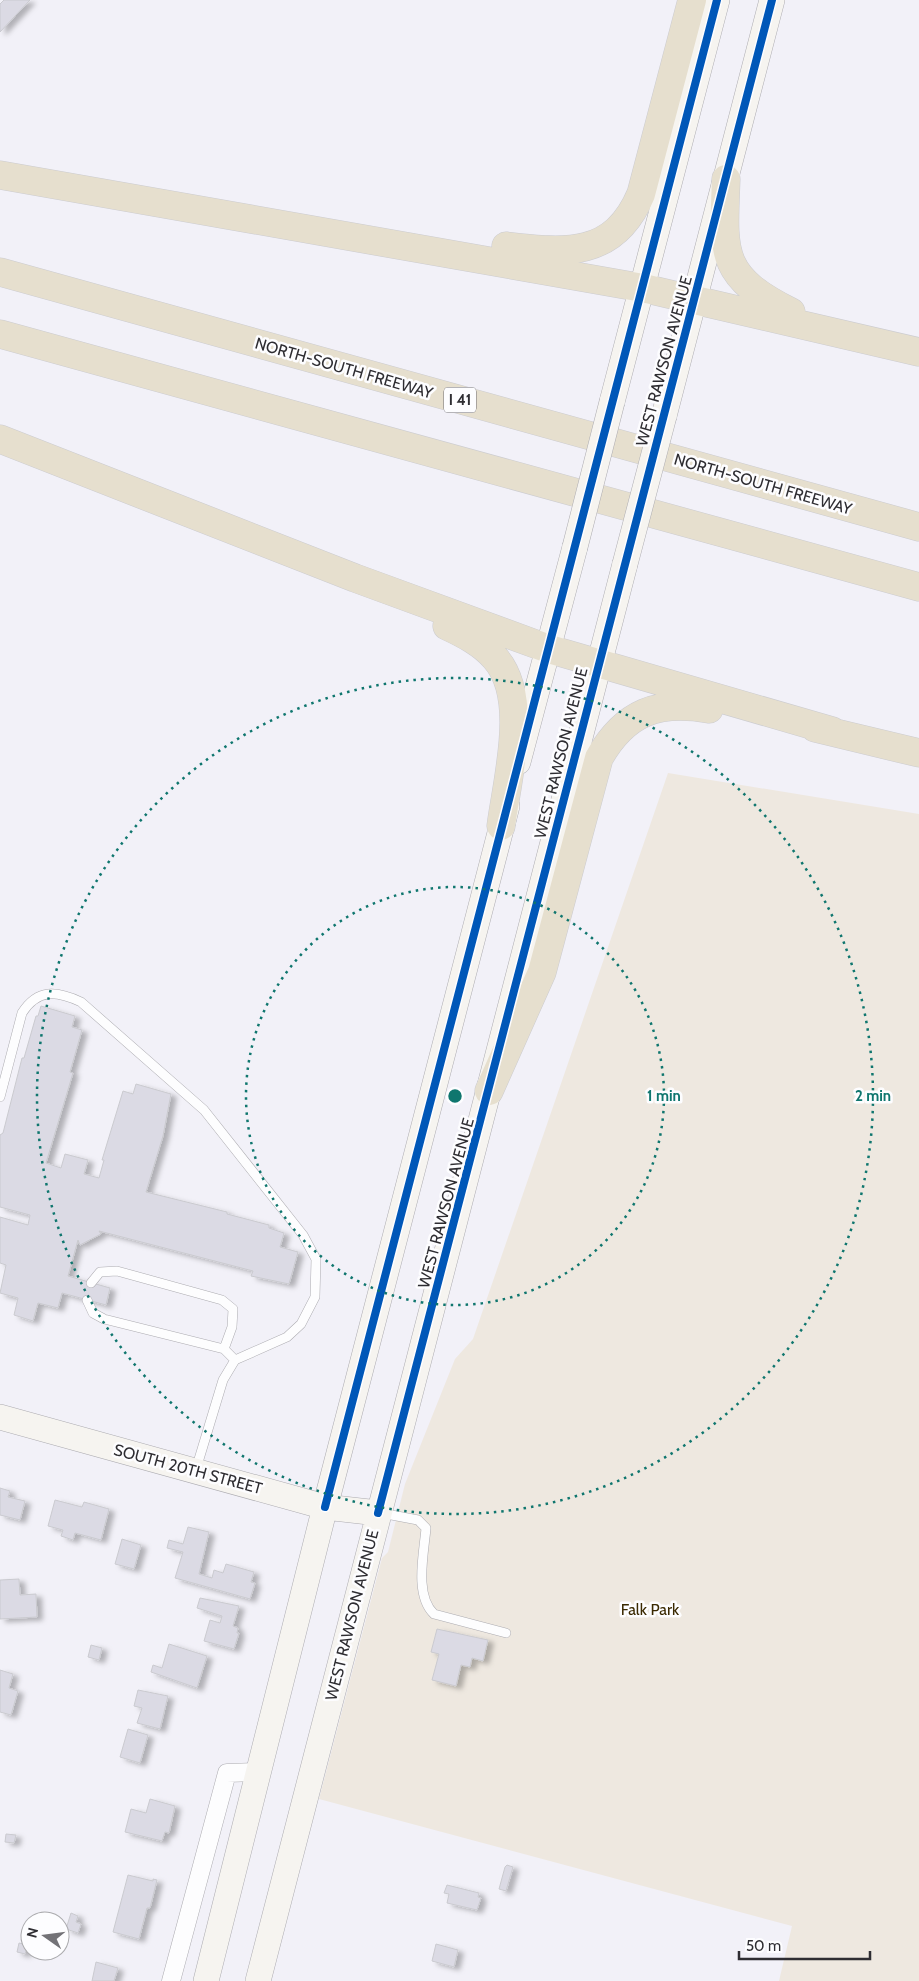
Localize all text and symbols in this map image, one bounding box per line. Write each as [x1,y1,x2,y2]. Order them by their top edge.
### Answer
street label: WEST RAWSON AVENUE [632,274,696,448]
street label: NORTH-SOUTH FREEWAY [253,333,436,403]
road number: I 41 [444,388,476,412]
street label: NORTH-SOUTH FREEWAY [672,449,855,519]
street label: WEST RAWSON AVENUE [531,665,591,840]
centre of rings [446,1087,464,1105]
text: 1 min [647,1087,681,1105]
text: 2 min [855,1087,891,1105]
street label: WEST RAWSON AVENUE [414,1116,478,1290]
street label: SOUTH 20TH STREET [112,1440,265,1498]
street label: WEST RAWSON AVENUE [322,1527,382,1702]
park label: Falk Park [621,1600,680,1619]
north arrow [20,1911,70,1961]
text: N [22,1926,42,1940]
scale bar [739,1928,870,1960]
text: 50 m [746,1937,781,1955]

